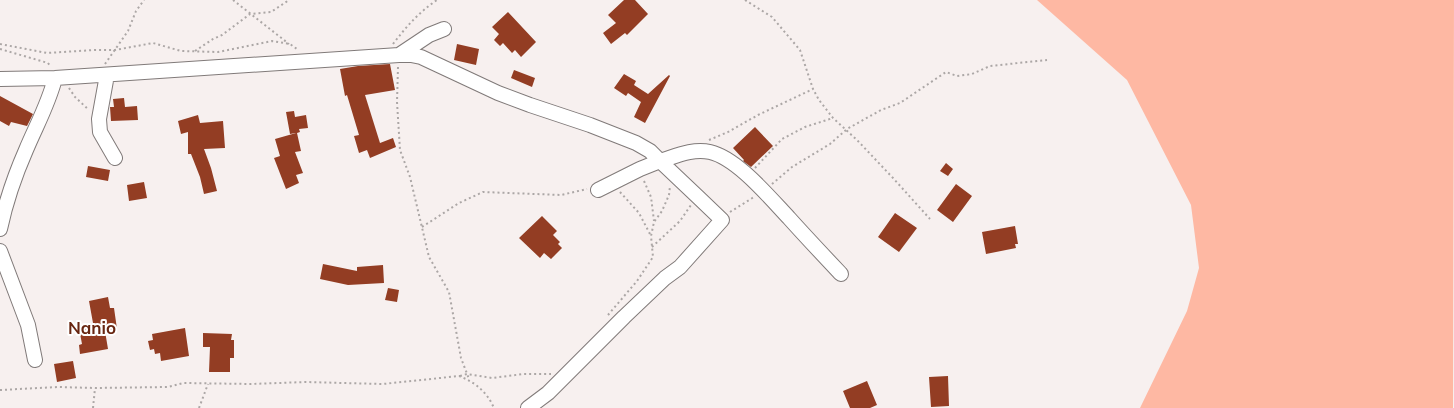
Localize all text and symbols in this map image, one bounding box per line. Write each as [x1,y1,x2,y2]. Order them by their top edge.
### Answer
district label: Nanio [68,317,116,338]

